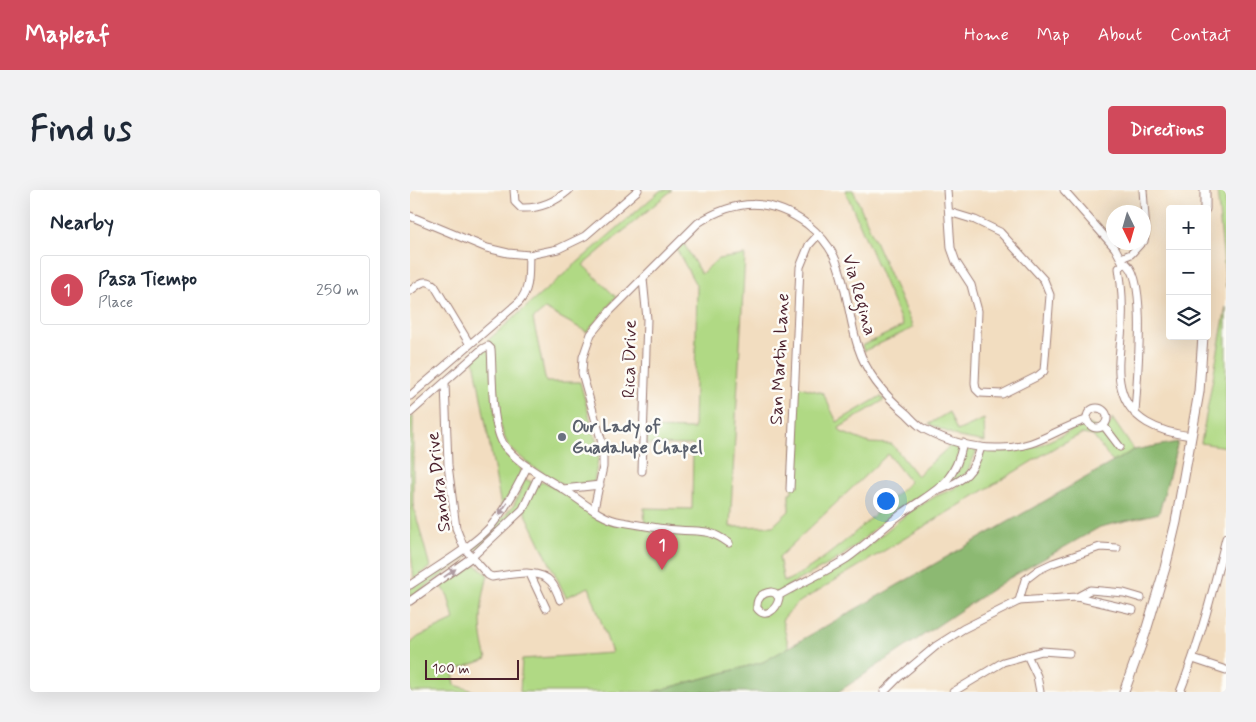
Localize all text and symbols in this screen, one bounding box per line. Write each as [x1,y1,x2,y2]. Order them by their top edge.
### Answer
text: Mapleaf [25,20,110,51]
text: Home [964,23,1009,47]
text: Map [1037,23,1070,47]
text: About [1098,23,1142,47]
text: Contact [1170,23,1231,47]
button: Directions [1108,106,1226,154]
text: Find us [30,107,132,153]
north arrow [1106,205,1151,250]
map controls [1166,205,1211,340]
button: + [1166,205,1211,250]
text: Nearby [50,209,114,237]
button: − [1166,250,1211,295]
street label: Via Regina [834,252,882,339]
text: Pasa Tiempo [98,267,197,292]
text: 1 [63,280,71,301]
text: 250 m [316,280,359,301]
text: Place [98,292,133,313]
street label: San Martin Lane [765,292,795,426]
button: layers [1166,295,1211,340]
street label: Rica Drive [617,319,643,398]
place label: Our Lady of Guadalupe Chapel [572,415,703,460]
street label: Sandra Drive [421,431,457,533]
marker: Our Lady of Guadalupe Chapel [556,431,568,443]
your location [873,488,899,514]
one-way arrow [498,502,508,516]
pin: 1 [646,529,678,570]
one-way arrow [443,568,456,578]
scale bar [425,657,519,680]
text: 100 m [432,660,470,678]

